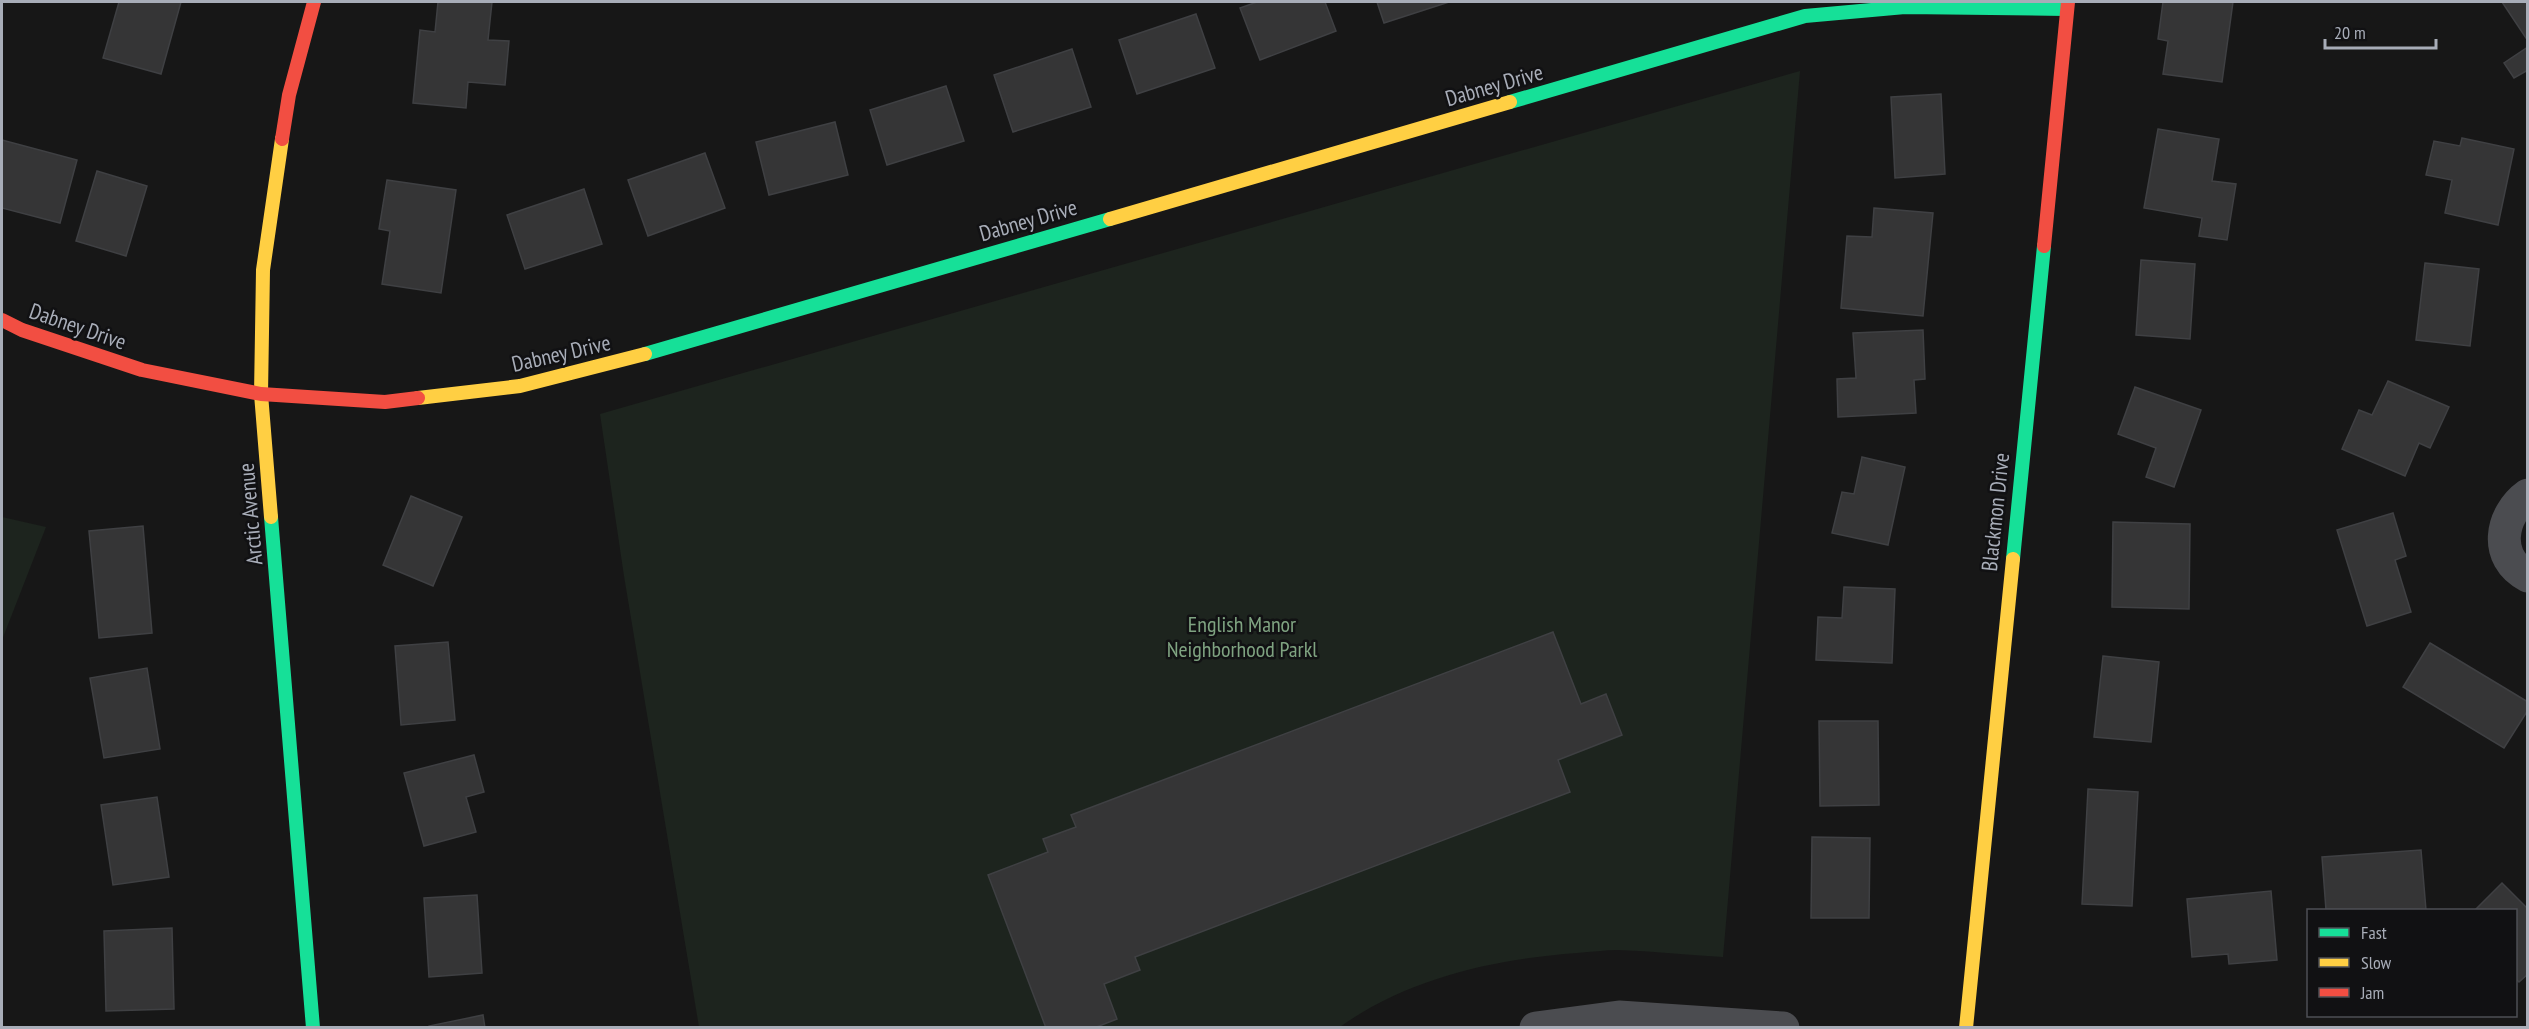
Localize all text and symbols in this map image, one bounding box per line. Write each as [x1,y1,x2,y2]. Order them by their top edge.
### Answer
scale bar [2325,12,2436,50]
text: 20 m [2334,21,2366,44]
street label: Dabney Drive [1442,58,1546,112]
street label: Dabney Drive [976,193,1080,247]
street label: Dabney Drive [26,296,130,356]
street label: Dabney Drive [509,328,613,378]
street label: Blackmon Drive [1975,451,2015,573]
street label: Arctic Avenue [232,462,268,566]
park label: English Manor Neighborhood Parkl [1167,610,1318,663]
legend [2307,909,2517,1017]
text: Fast [2361,921,2387,944]
text: Slow [2361,951,2392,974]
text: Jam [2360,981,2384,1004]

